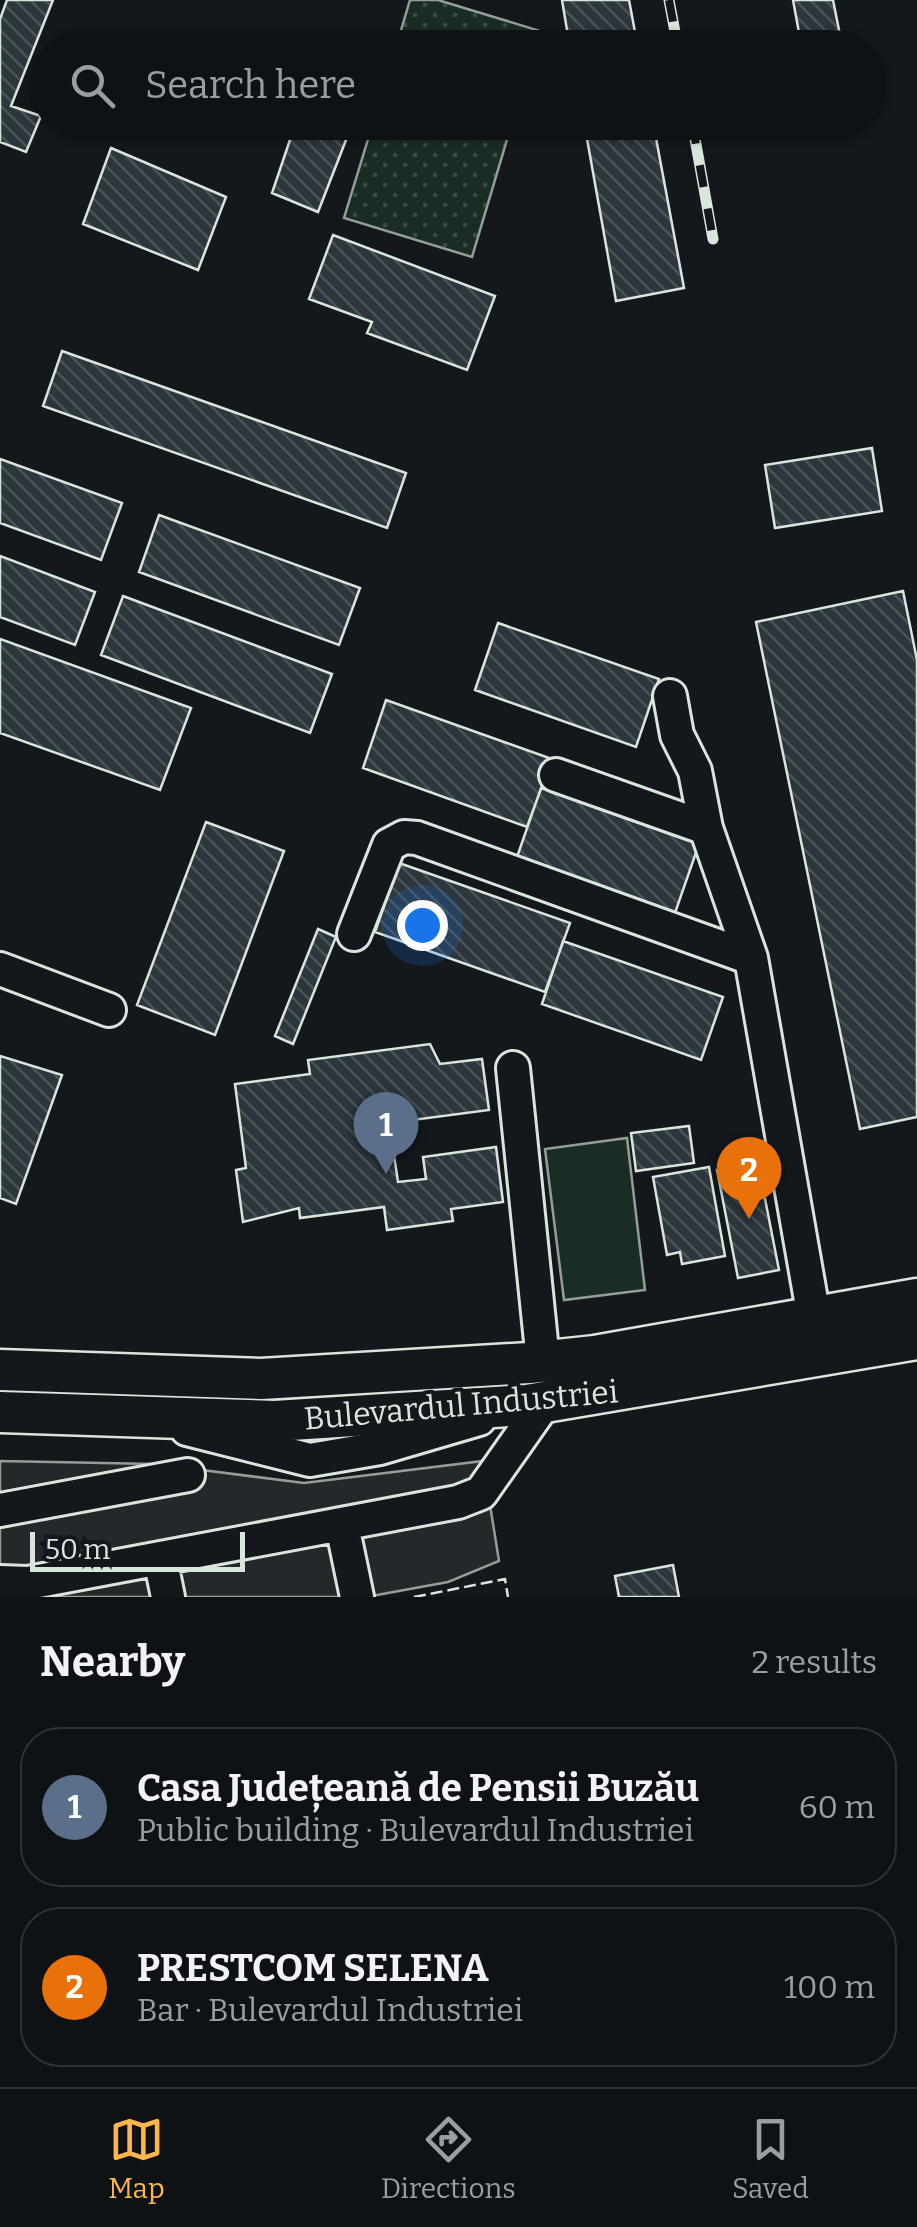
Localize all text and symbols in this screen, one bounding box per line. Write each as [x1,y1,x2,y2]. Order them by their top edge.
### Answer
search box [30,30,887,140]
icon: search [65,58,120,113]
text: Search here [145,62,356,108]
your location [397,900,448,951]
pin: 1 [354,1092,418,1174]
pin: 2 [716,1136,782,1219]
street label: Bulevardul Industriei [302,1372,620,1438]
scale bar [30,1527,245,1572]
text: 50 m [45,1533,110,1566]
text: Nearby [40,1637,185,1687]
text: 2 results [751,1643,877,1681]
text: Casa Județeană de Pensii Buzău [137,1765,699,1811]
text: 1 [68,1788,81,1826]
text: 60 m [799,1788,875,1826]
text: Public building · Bulevardul Industriei [137,1811,694,1849]
text: PRESTCOM SELENA [137,1945,489,1991]
text: 2 [65,1968,84,2006]
text: 100 m [784,1968,875,2006]
text: Bar · Bulevardul Industriei [137,1991,523,2029]
tab: Map [108,2112,165,2205]
tab: Directions [381,2112,516,2205]
tab: Saved [732,2112,809,2205]

